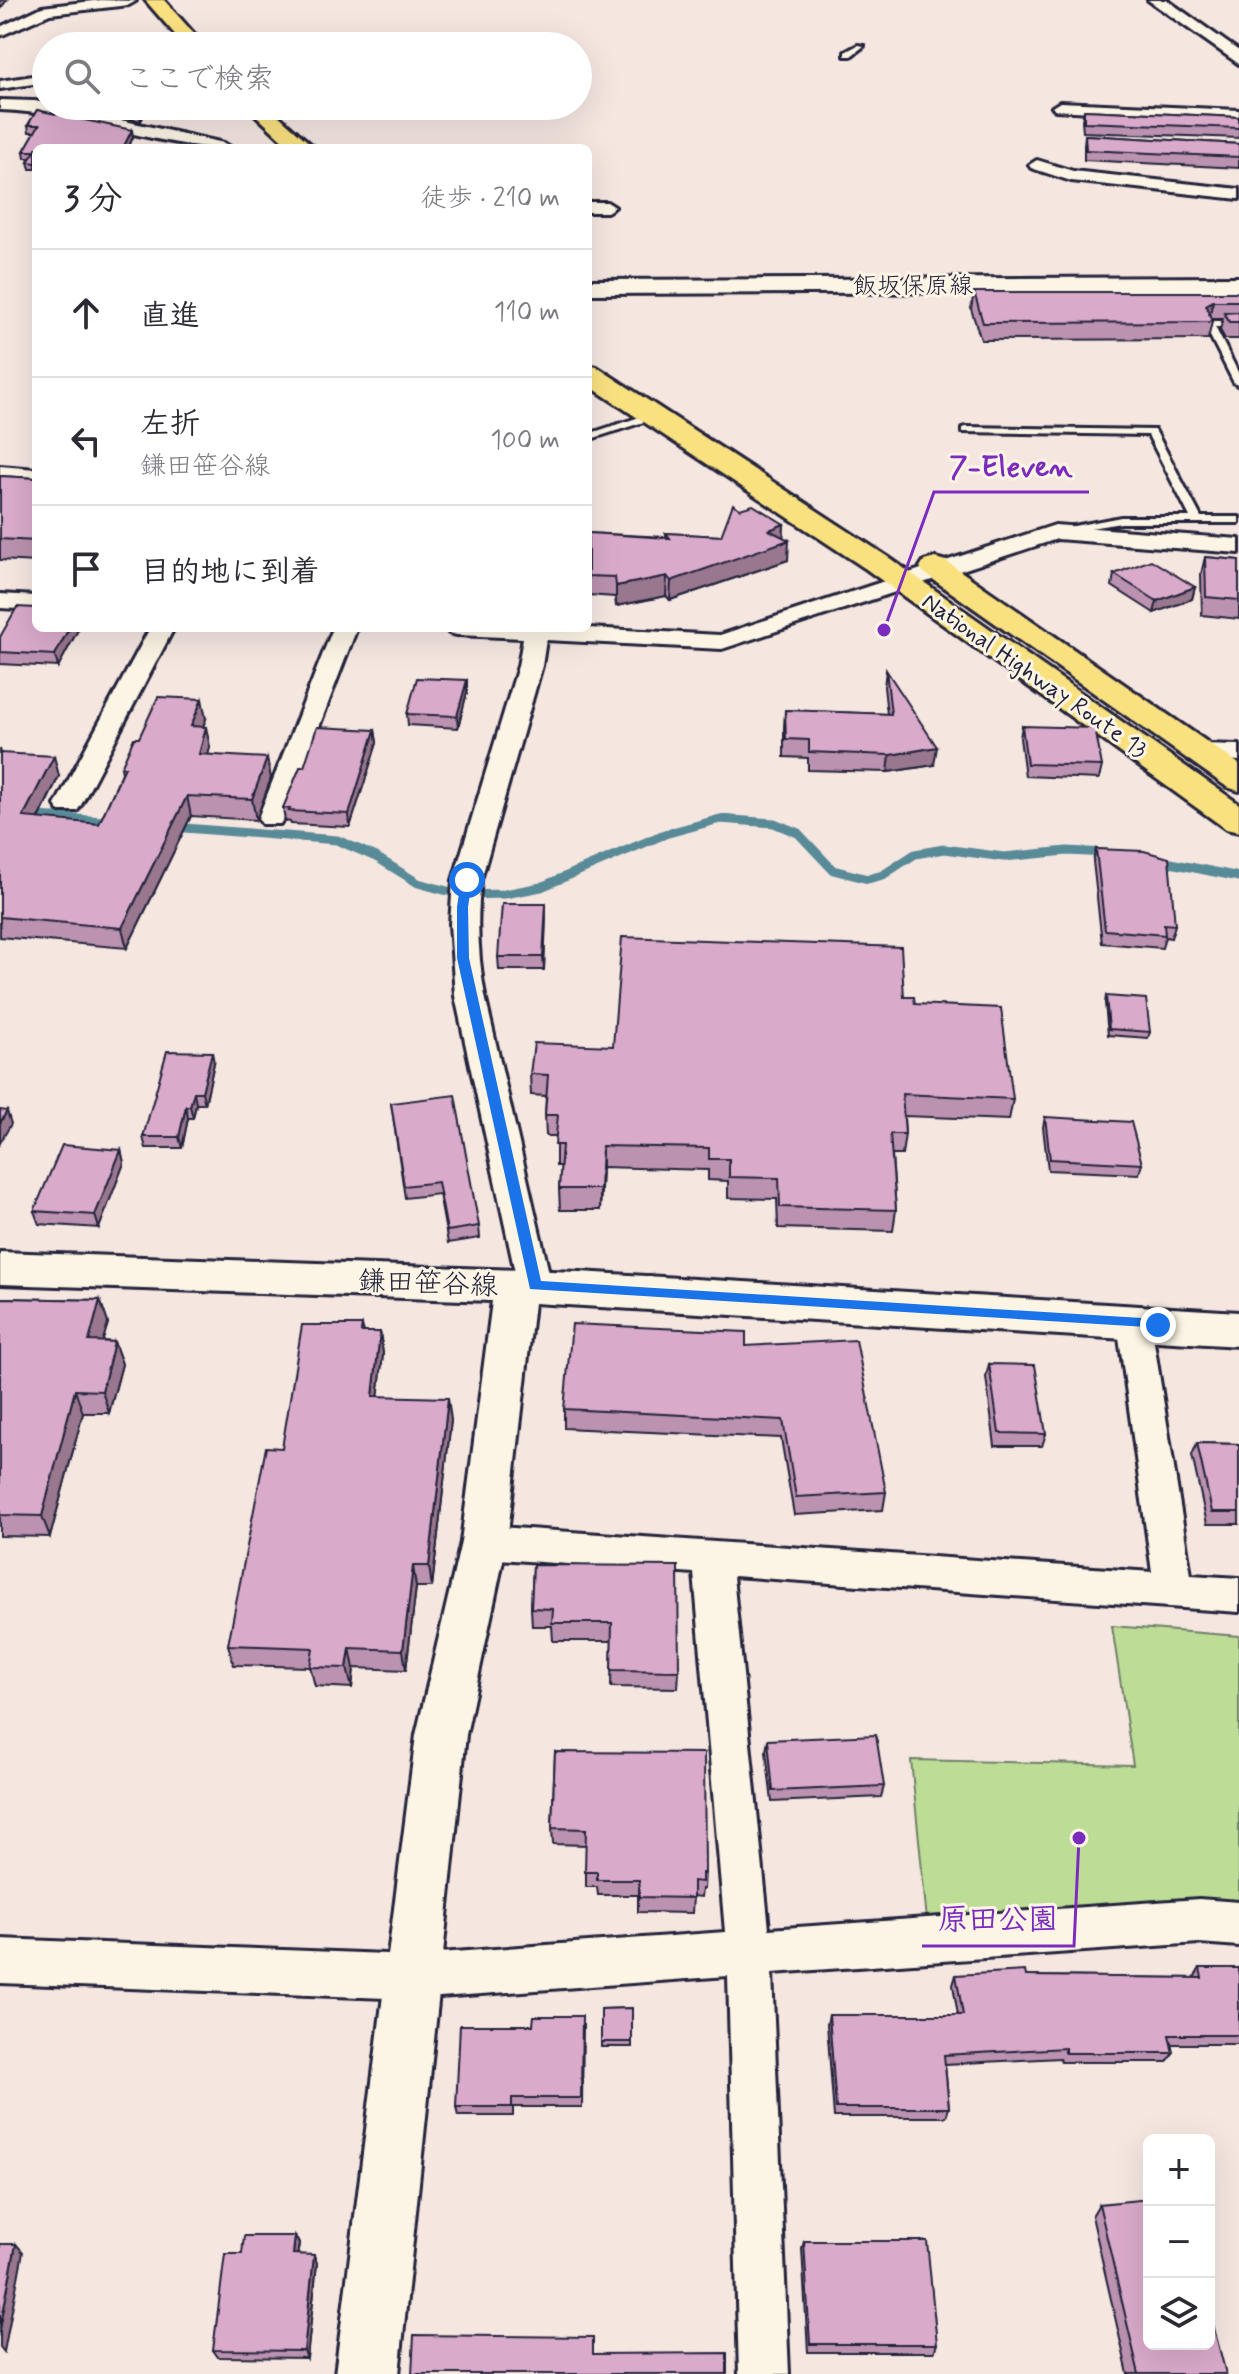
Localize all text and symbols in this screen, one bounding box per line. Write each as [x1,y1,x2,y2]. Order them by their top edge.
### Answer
search box [32,32,592,120]
icon: search [60,54,104,98]
text: ここで検索 [124,60,274,99]
text: 3 分 [64,177,123,222]
text: 徒歩 · 210 m [421,182,560,216]
street label: 飯坂保原線 [853,271,973,302]
icon: ahead [64,291,108,335]
text: 110 m [494,296,560,330]
text: 直進 [140,297,200,336]
text: 左折 [140,405,200,444]
icon: left [64,419,108,463]
text: 100 m [490,424,560,458]
callout: 7-Eleven [934,438,1089,492]
text: 7-Eleven [949,448,1073,487]
text: 鎌田笹谷線 [140,450,270,484]
icon: arrive [64,547,108,591]
text: 目的地に到着 [140,553,320,592]
street label: National Highway Route 13 [915,587,1153,766]
route start [449,862,485,898]
street label: 鎌田笹谷線 [357,1264,499,1305]
route end [1140,1307,1176,1343]
callout: 原田公園 [922,1892,1074,1946]
text: 原田公園 [938,1901,1058,1940]
map controls [1143,2134,1215,2350]
button: + [1143,2134,1215,2206]
button: − [1143,2206,1215,2278]
button: layers [1143,2278,1215,2350]

